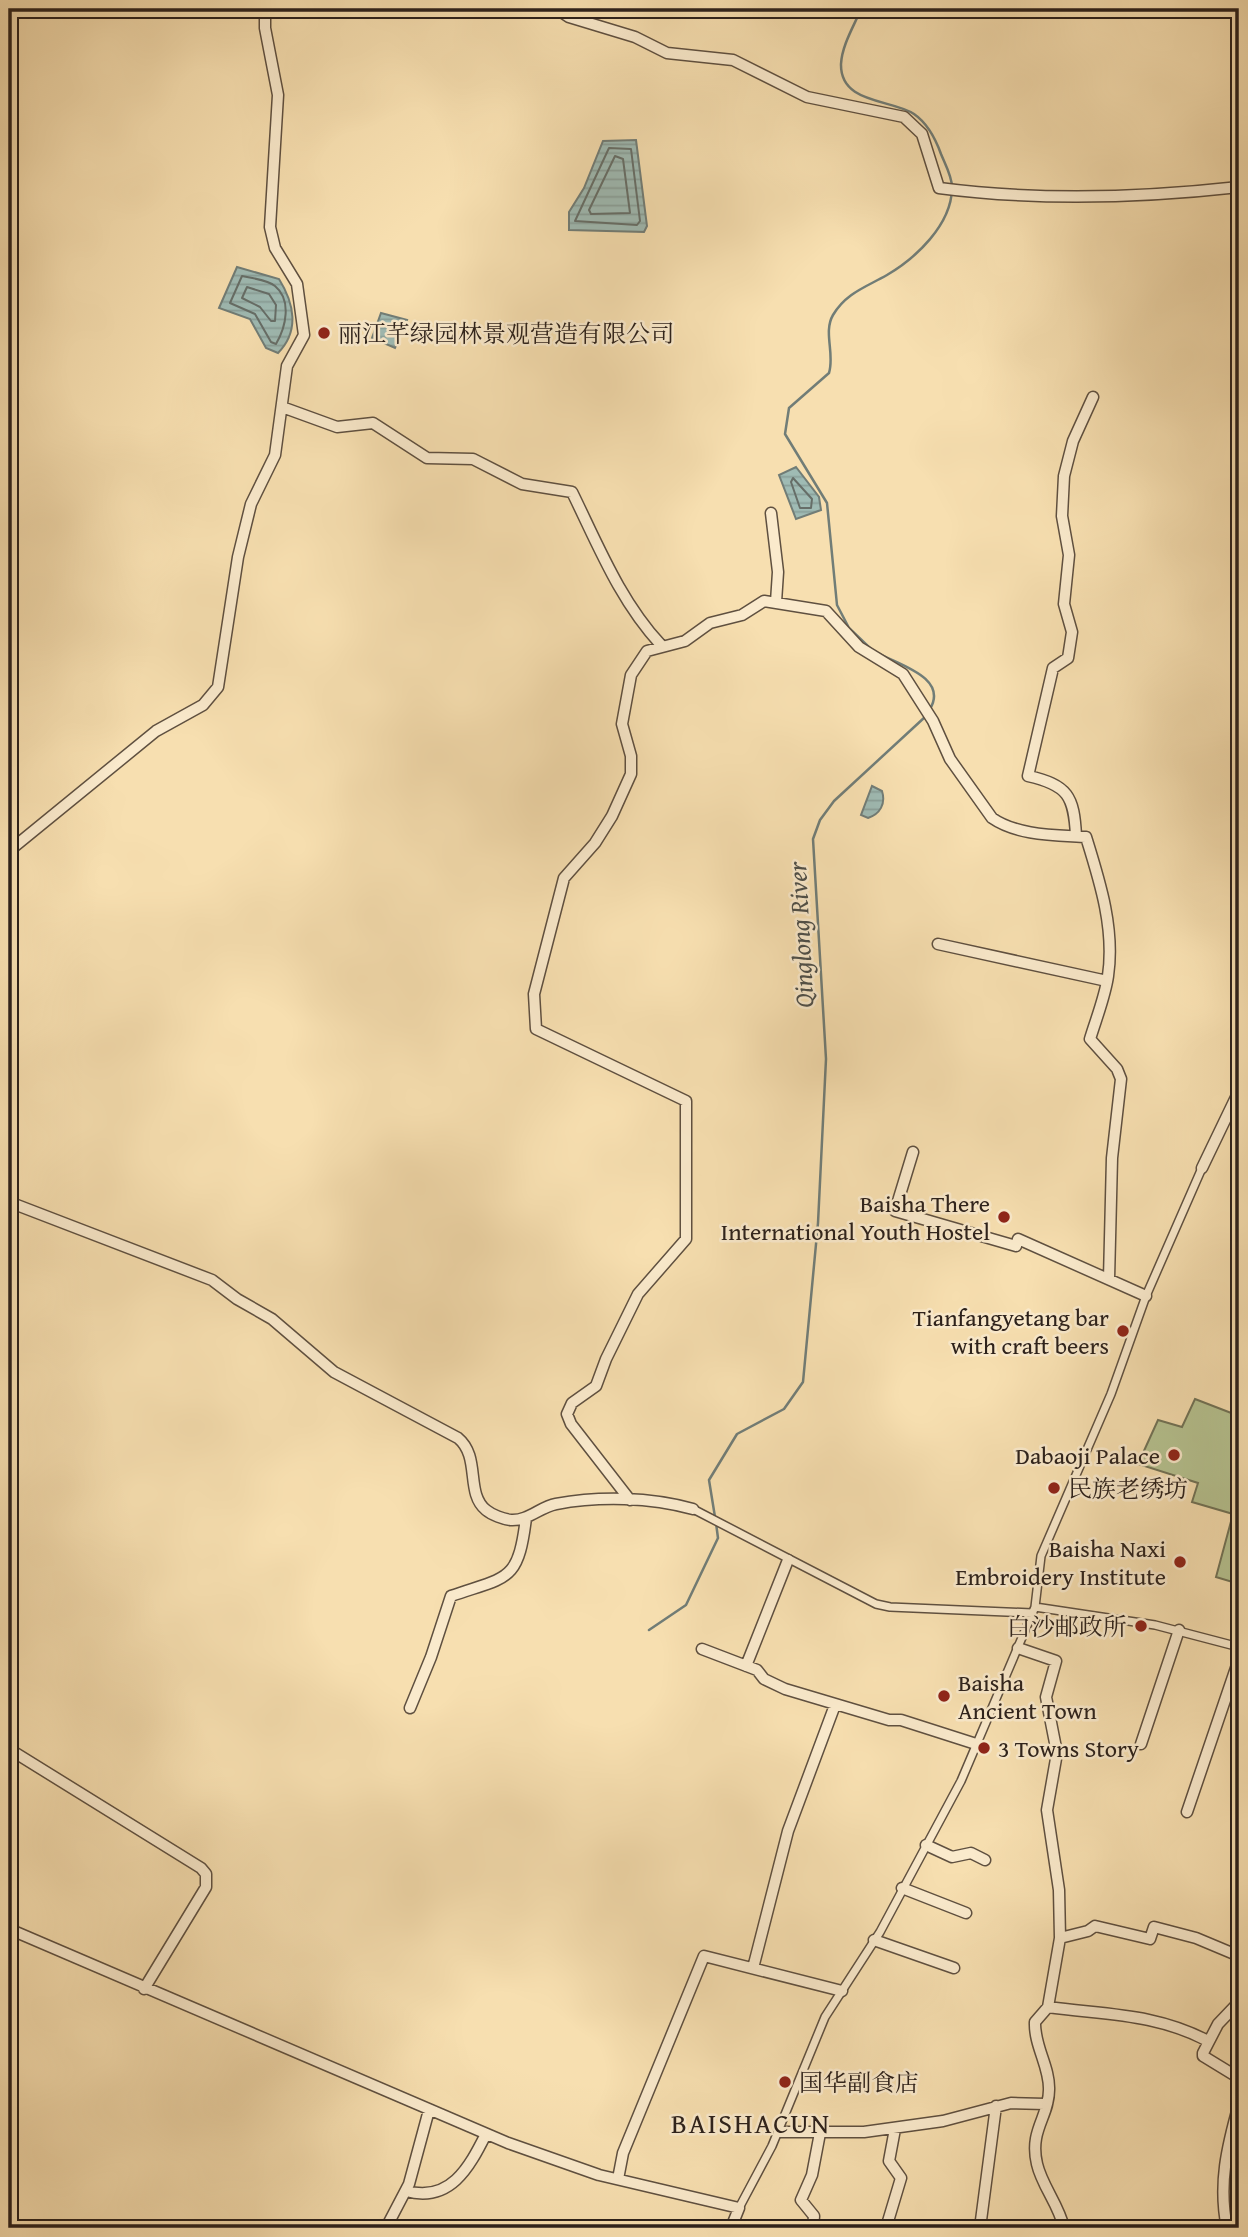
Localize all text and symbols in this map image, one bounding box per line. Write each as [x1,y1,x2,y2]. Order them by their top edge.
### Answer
place label: 丽江芊绿园林景观营造有限公司 [338,316,674,351]
marker: 丽江芊绿园林景观营造有限公司 [316,325,332,341]
water label: Qinglong River [777,860,823,1009]
place label: Baisha There International Youth Hostel [721,1186,990,1249]
marker: Baisha There International Youth Hostel [996,1209,1012,1225]
place label: Tianfangyetang bar with craft beers [913,1300,1109,1363]
marker: Tianfangyetang bar with craft beers [1115,1323,1131,1339]
place label: Dabaoji Palace [1015,1438,1160,1473]
marker: Dabaoji Palace [1166,1447,1182,1463]
place label: 民族老绣坊 [1068,1471,1188,1506]
marker: 民族老绣坊 [1046,1480,1062,1496]
place label: Baisha Naxi Embroidery Institute [955,1531,1166,1594]
marker: Baisha Naxi Embroidery Institute [1172,1554,1188,1570]
place label: 白沙邮政所 [1007,1609,1127,1644]
marker: 白沙邮政所 [1133,1618,1149,1634]
place label: Baisha Ancient Town [958,1665,1097,1728]
marker: Baisha Ancient Town [936,1688,952,1704]
place label: 3 Towns Story [998,1731,1139,1766]
marker: 3 Towns Story [976,1740,992,1756]
place label: 国华副食店 [799,2065,919,2100]
marker: 国华副食店 [777,2074,793,2090]
district label: BAISHACUN [671,2102,831,2143]

